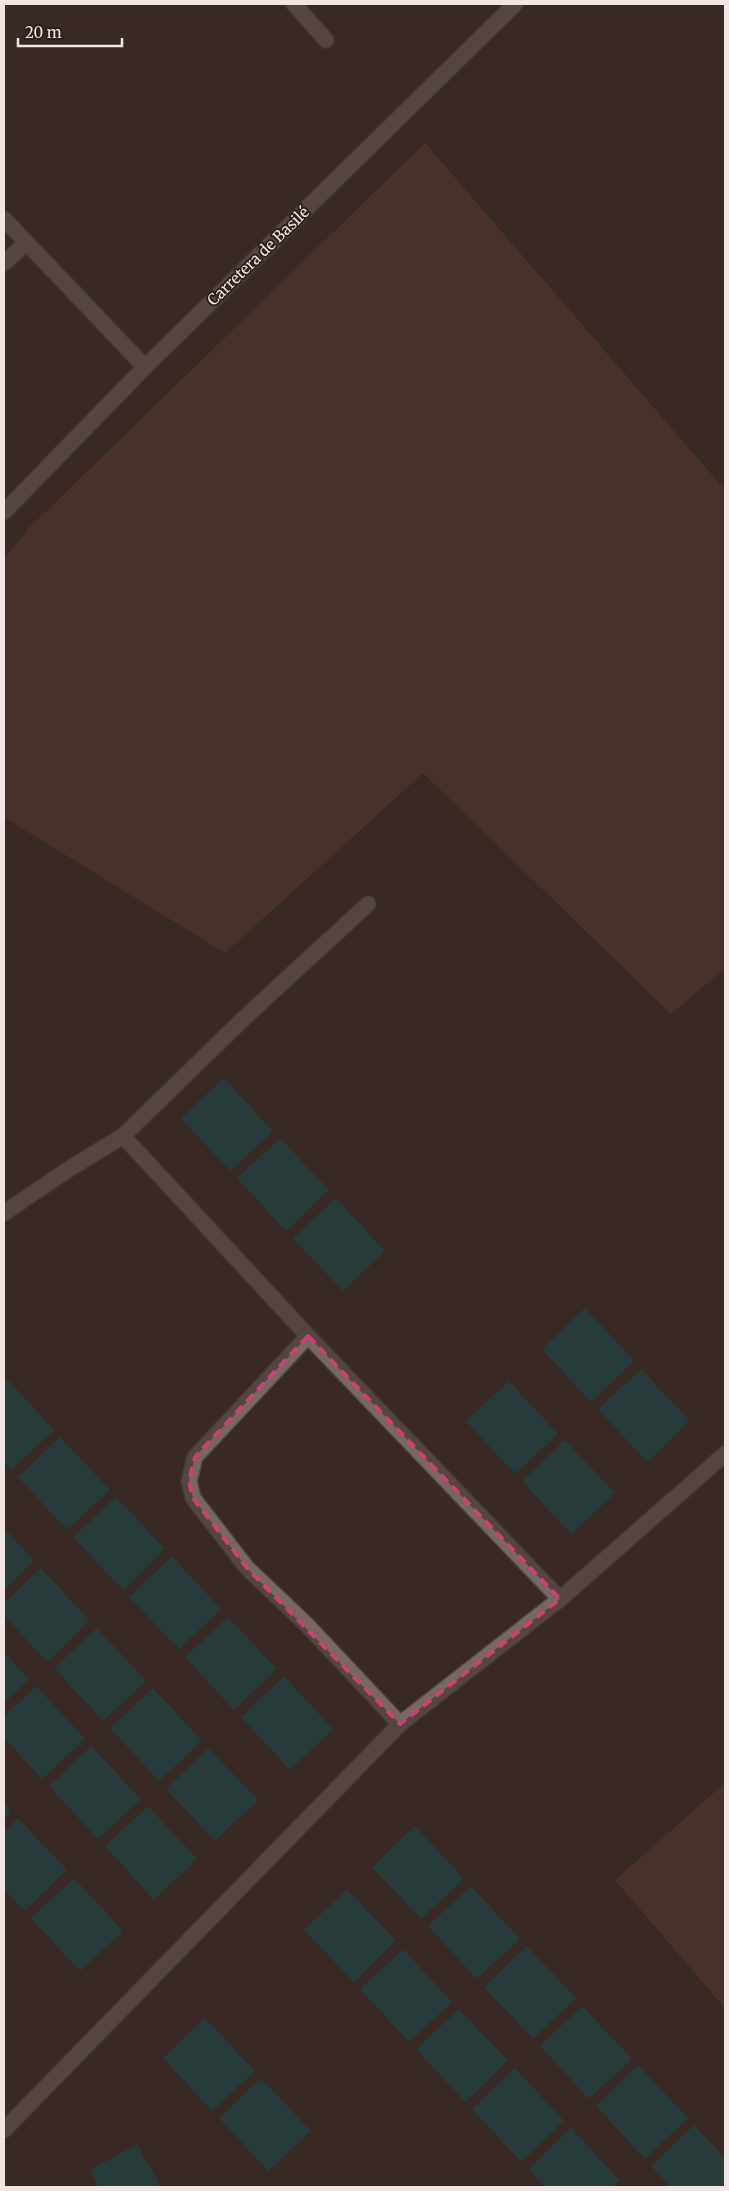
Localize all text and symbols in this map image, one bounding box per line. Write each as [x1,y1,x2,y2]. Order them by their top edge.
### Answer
scale bar [18,15,121,47]
text: 20 m [25,23,62,42]
street label: Carretera de Basilé [203,202,313,309]

